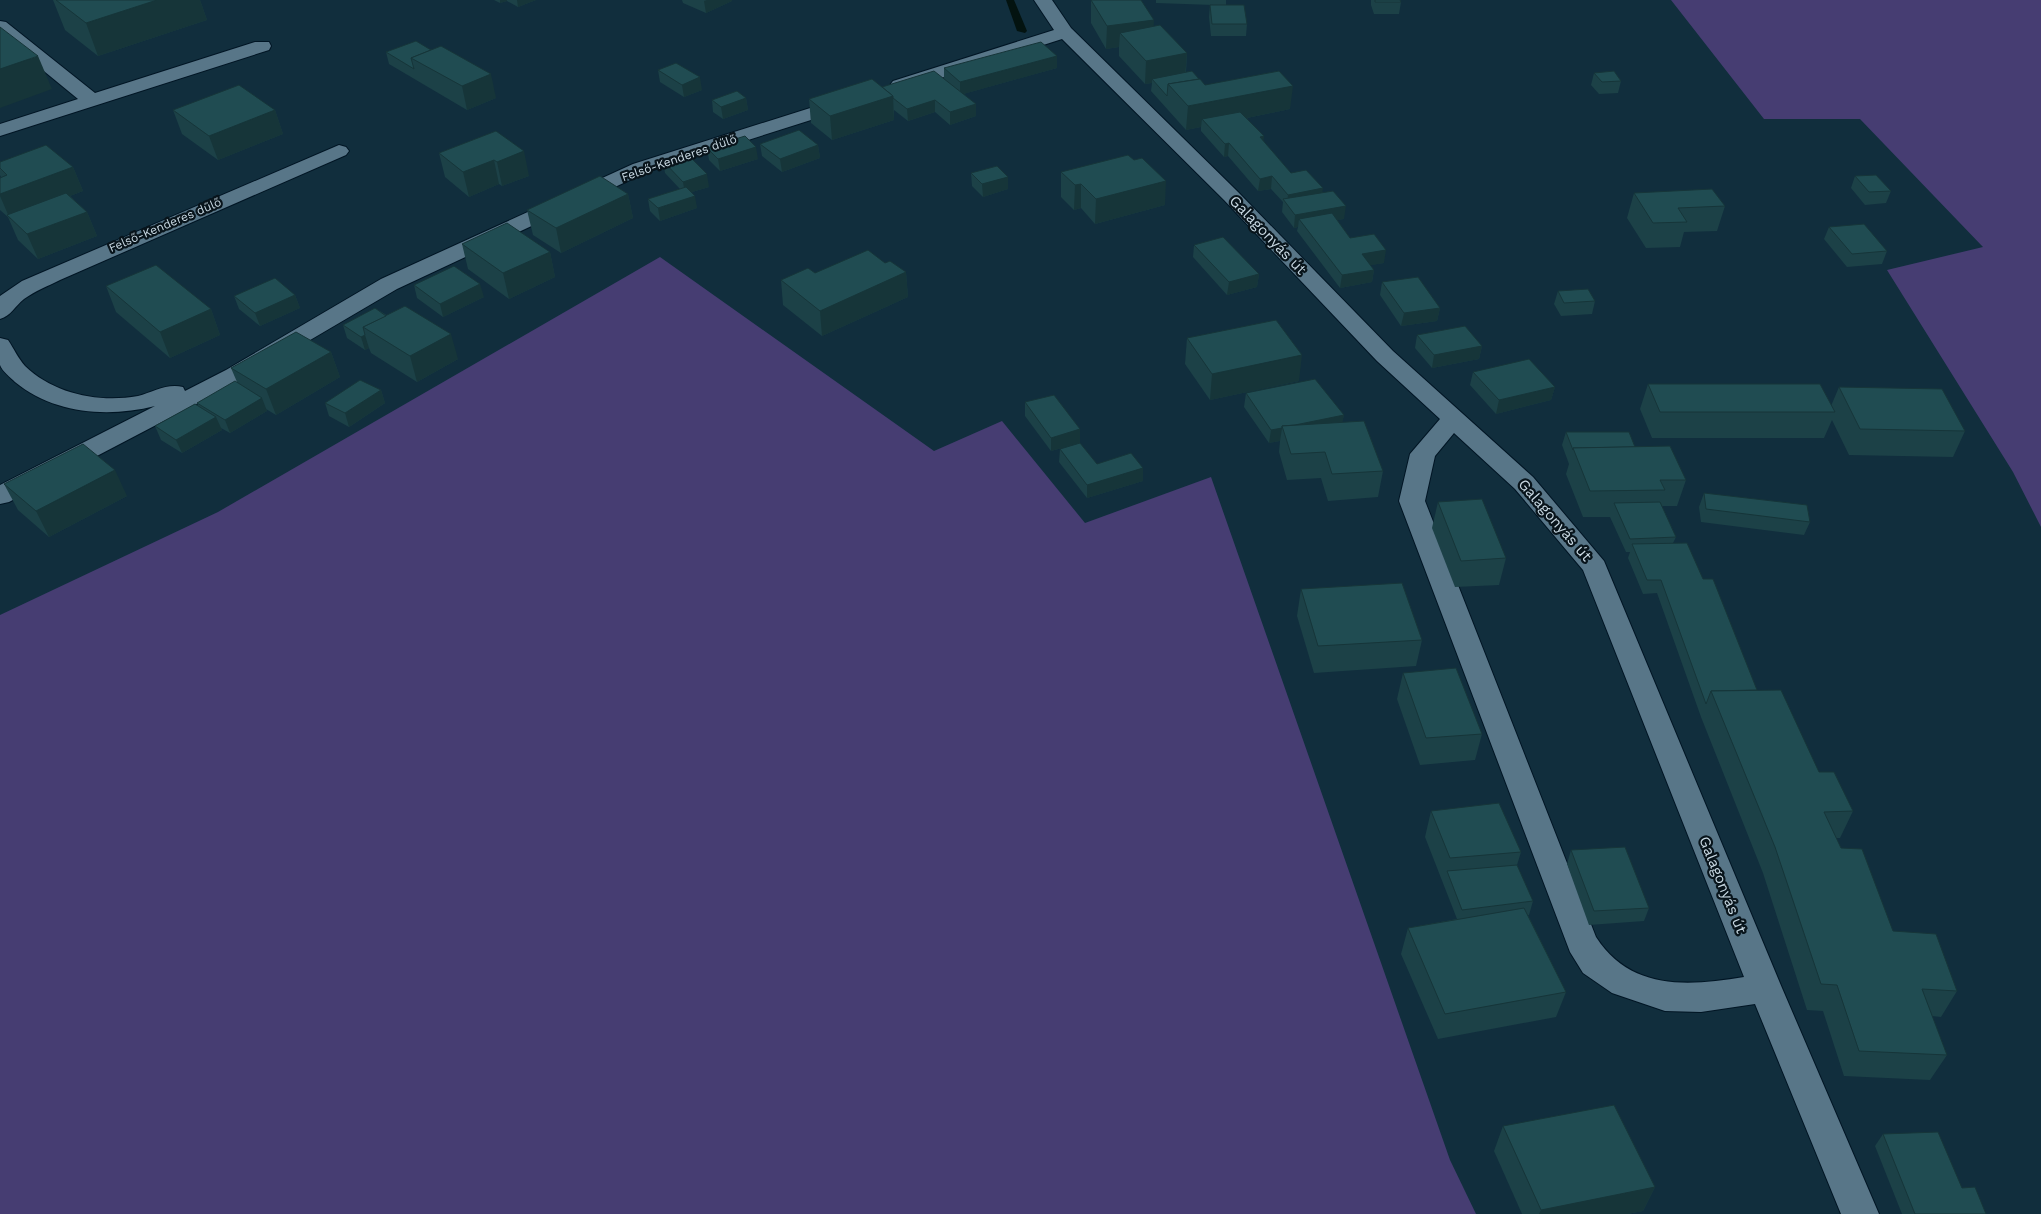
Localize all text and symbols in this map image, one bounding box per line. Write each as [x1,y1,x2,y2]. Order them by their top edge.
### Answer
street label: Felső-Kenderes dűlő [620,132,738,184]
street label: Galagonyás út [1226,192,1311,279]
street label: Felső-Kenderes dűlő [107,195,223,255]
street label: Galagonyás út [1514,475,1596,565]
street label: Galagonyás út [1695,834,1751,937]

